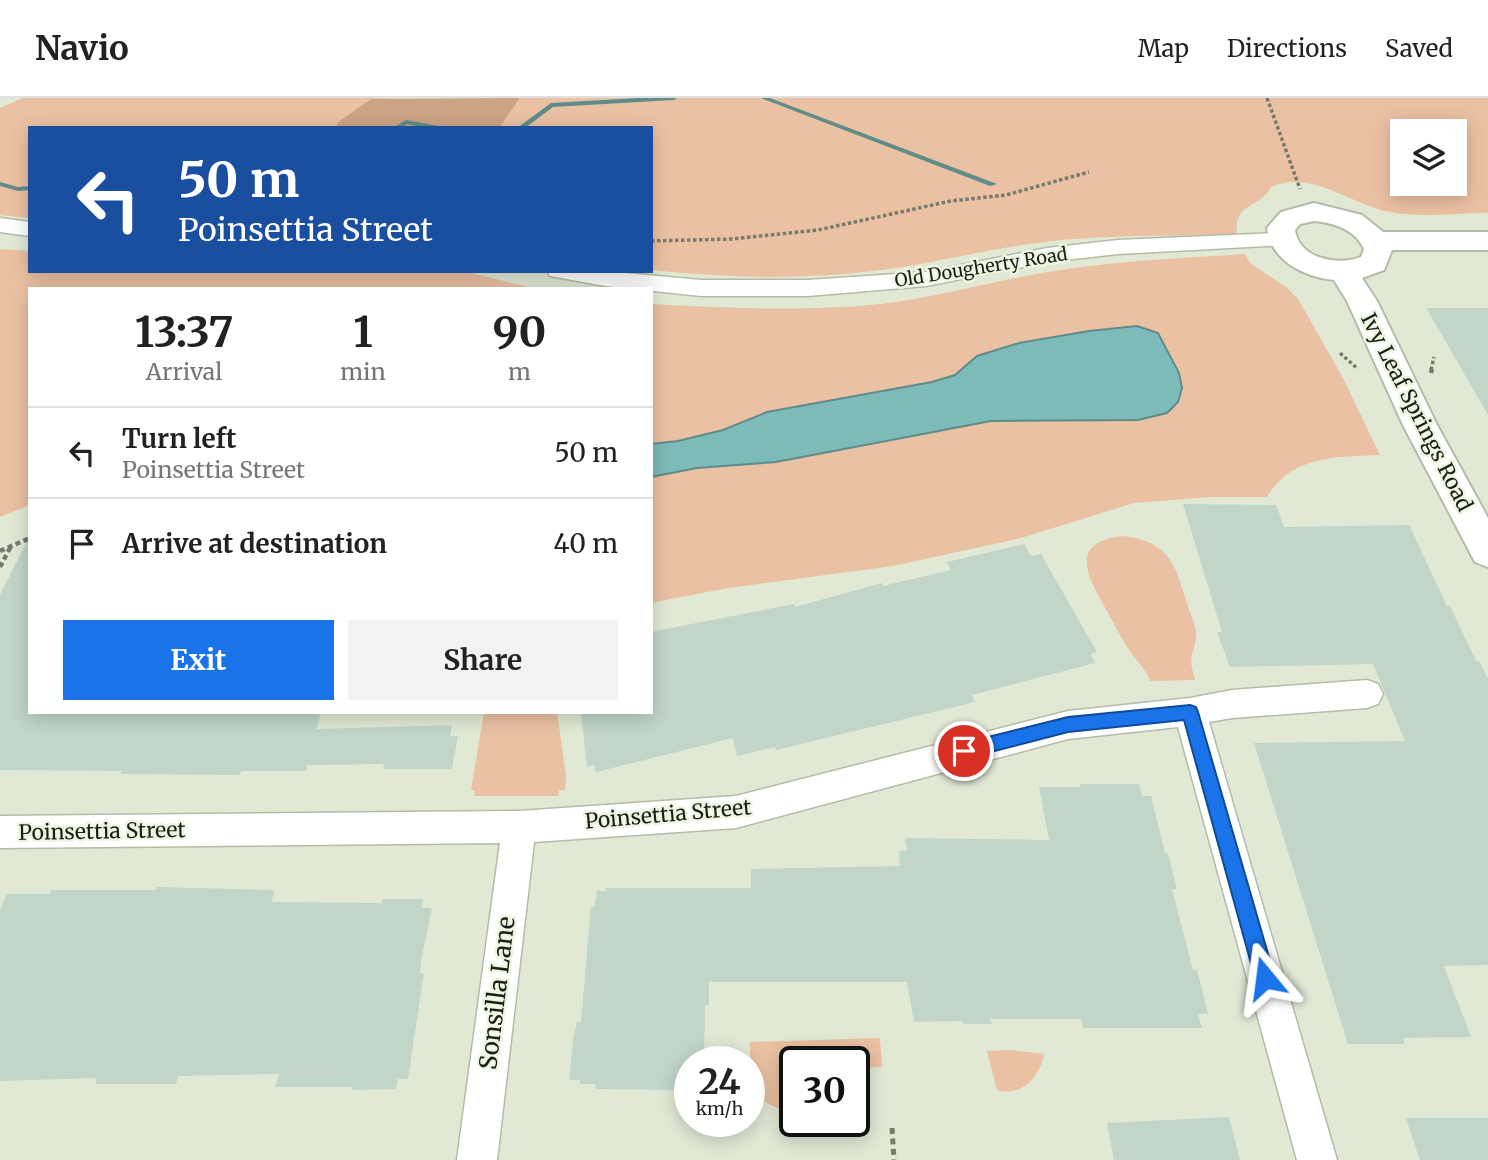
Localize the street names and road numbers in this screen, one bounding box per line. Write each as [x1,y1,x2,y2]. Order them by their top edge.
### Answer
street label: Old Dougherty Road [893,242,1069,292]
street label: Ivy Leaf Springs Road [1355,308,1479,516]
street label: Poinsettia Street [584,793,752,835]
street label: Poinsettia Street [18,816,186,846]
street label: Sonsilla Lane [472,915,522,1071]

